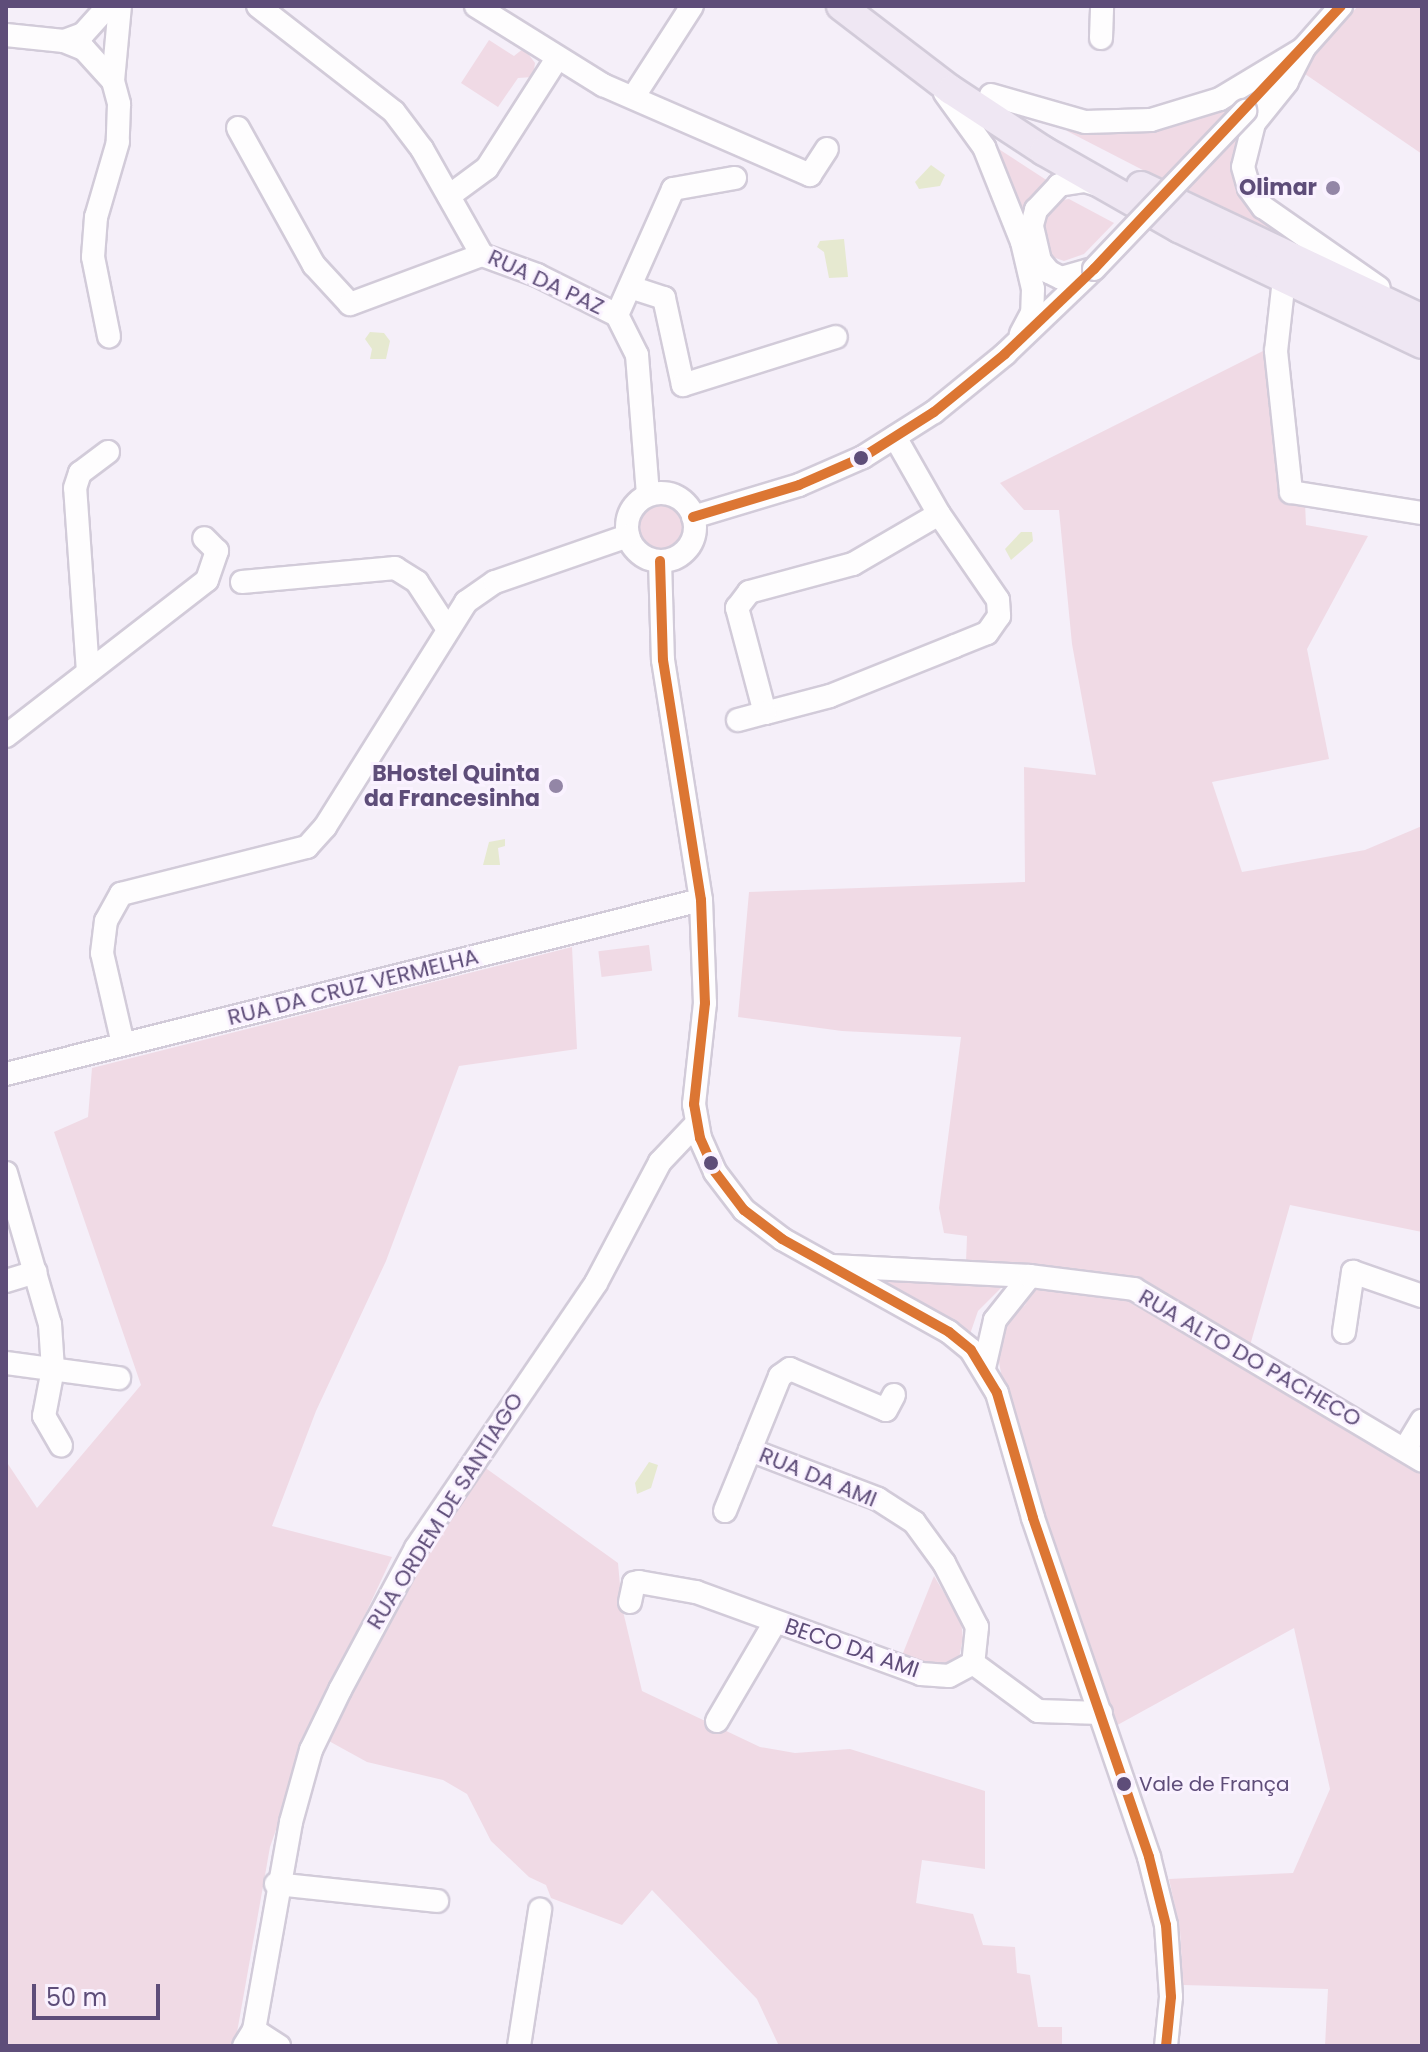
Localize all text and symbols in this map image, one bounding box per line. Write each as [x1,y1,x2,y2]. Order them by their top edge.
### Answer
place label: Olimar [1239,175,1317,201]
marker: Olimar [1324,179,1342,197]
street label: RUA DA PAZ [484,244,608,320]
unlabelled marker [853,450,869,466]
place label: BHostel Quinta da Francesinha [364,760,540,812]
marker: BHostel Quinta da Francesinha [547,777,565,795]
street label: RUA DA CRUZ VERMELHA [225,943,481,1031]
unlabelled marker [703,1155,719,1171]
street label: RUA ALTO DO PACHECO [1134,1283,1366,1433]
street label: RUA ORDEM DE SANTIAGO [361,1388,529,1634]
street label: RUA DA AMI [755,1441,881,1513]
street label: BECO DA AMI [781,1613,923,1683]
place label: Vale de França [1139,1772,1289,1796]
marker: Vale de França [1116,1776,1132,1792]
scale bar [36,1968,164,2018]
text: 50 m [46,1981,107,2014]

